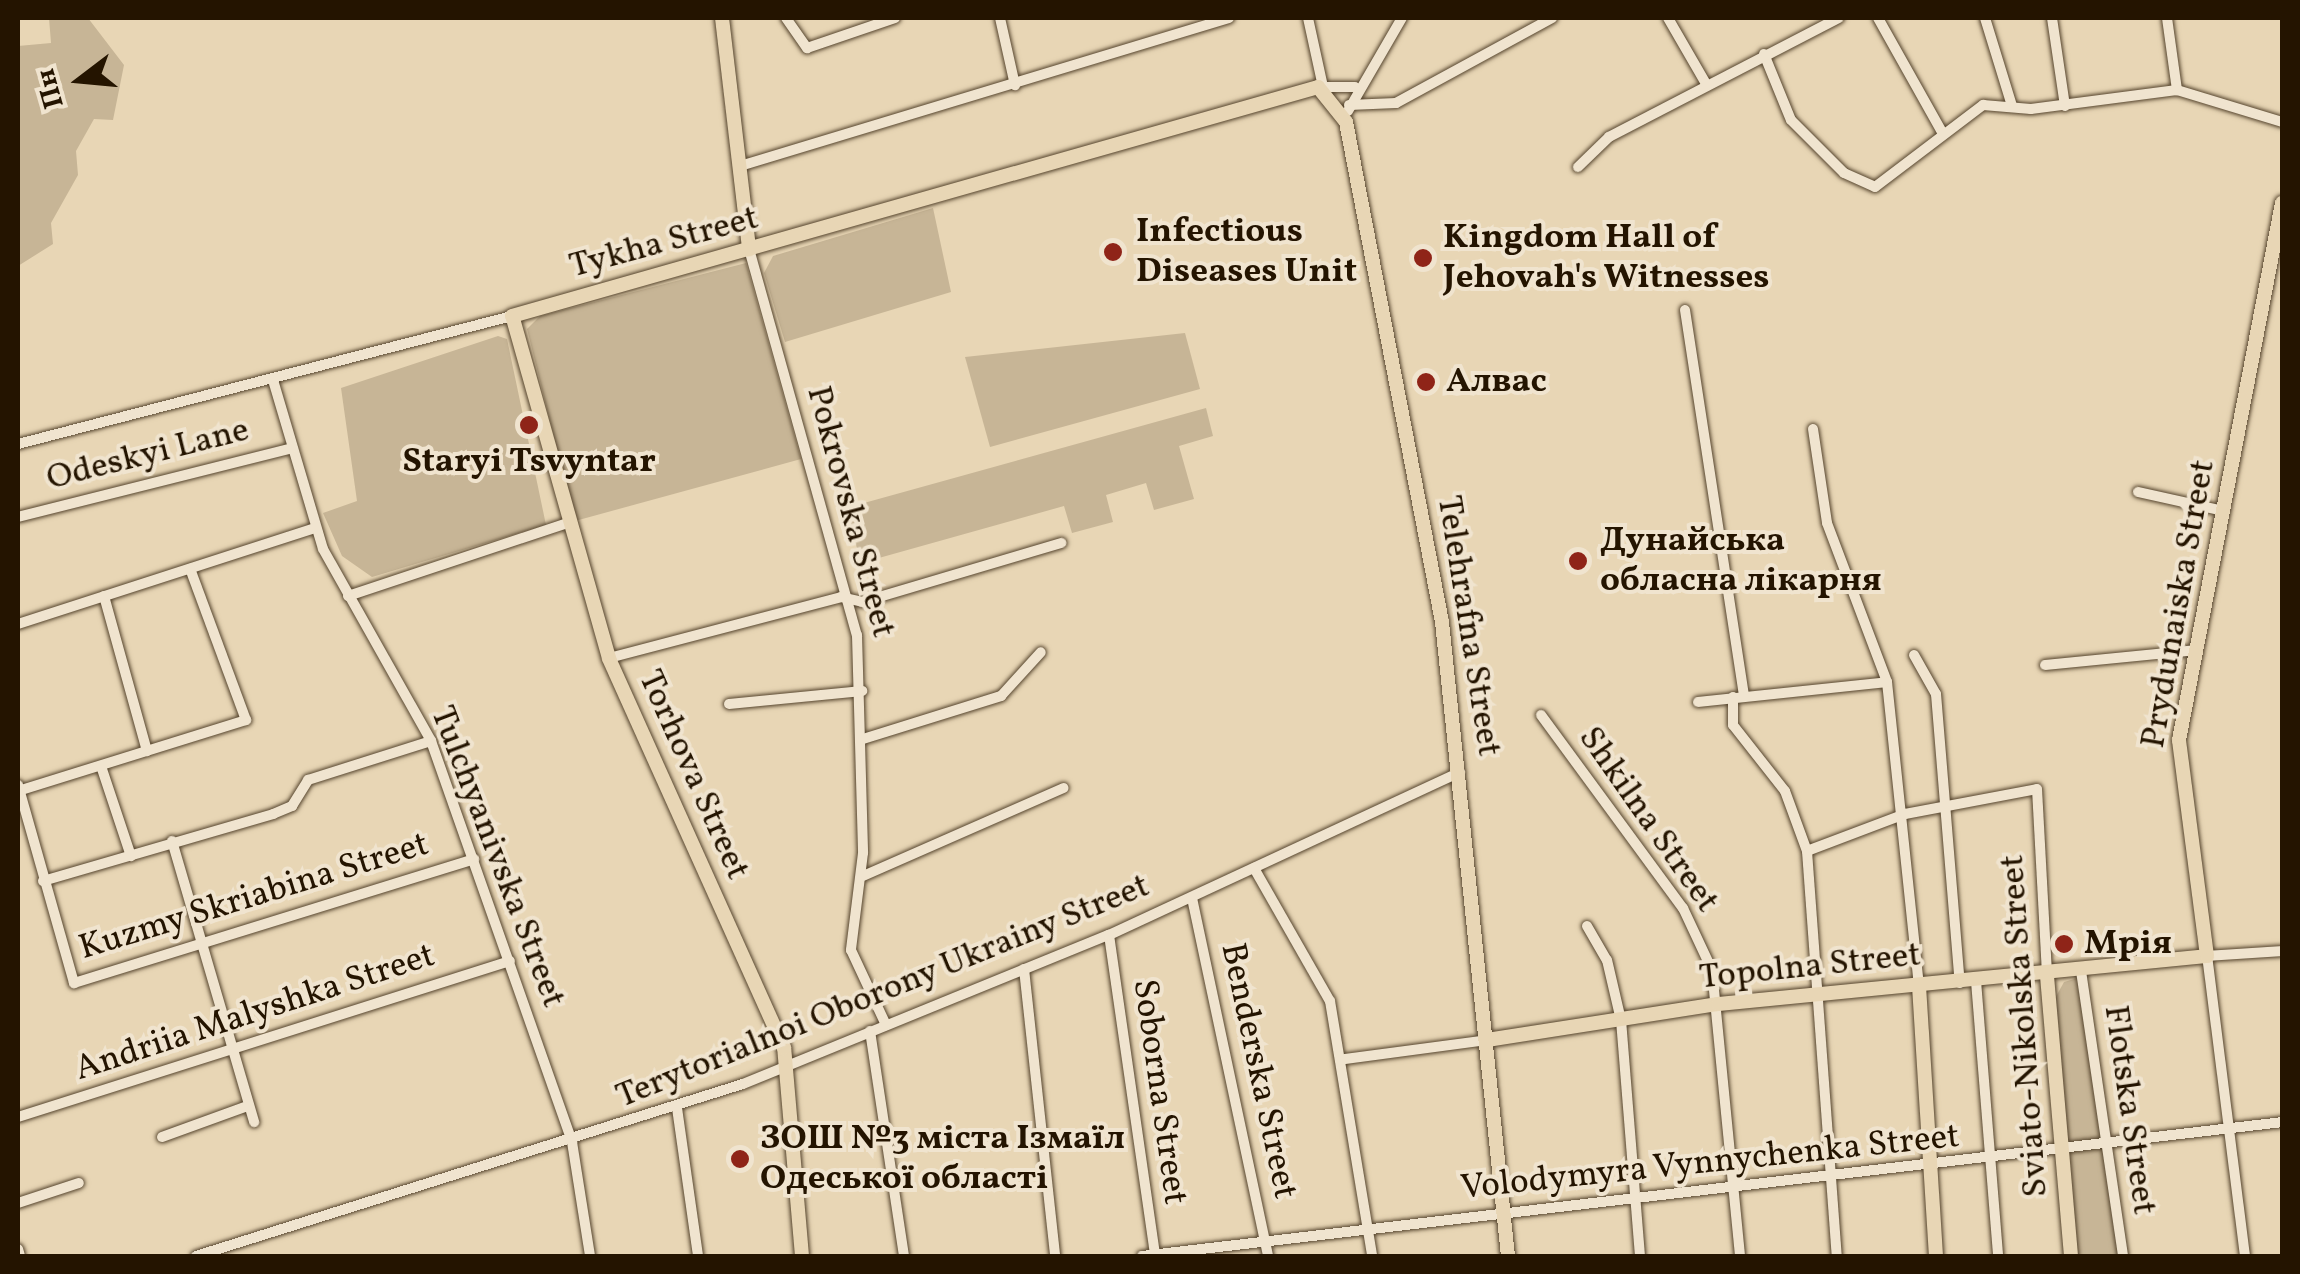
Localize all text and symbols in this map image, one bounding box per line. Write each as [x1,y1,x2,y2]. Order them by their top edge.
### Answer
north arrow [30,30,130,130]
text: Пн [26,64,75,113]
street label: Tykha Street [565,198,763,288]
place label: Infectious Diseases Unit [1136,211,1357,293]
place label: Kingdom Hall of Jehovah's Witnesses [1443,217,1770,299]
marker: Infectious Diseases Unit [1100,239,1126,265]
marker: Kingdom Hall of Jehovah's Witnesses [1412,247,1434,269]
place label: Алвас [1446,361,1547,403]
marker: Алвас [1415,371,1437,393]
street label: Pokrovska Street [796,382,904,642]
street label: Odeskyi Lane [43,410,253,500]
marker: Staryi Tsvyntar [518,414,540,436]
place label: Staryi Tsvyntar [402,441,656,483]
street label: Prydunaiska Street [2133,457,2225,751]
street label: Telehrafna Street [1427,493,1509,759]
place label: Дунайська обласна лікарня [1600,520,1882,602]
marker: Дунайська обласна лікарня [1565,548,1591,574]
street label: Torhova Street [628,664,758,886]
street label: Tulchyanivska Street [420,700,574,1014]
street label: Shkilna Street [1568,719,1728,921]
street label: Kuzmy Skriabina Street [74,824,434,970]
street label: Sviato-Nikolska Street [1992,853,2058,1199]
street label: Terytorialnoi Oborony Ukrainy Street [609,865,1157,1119]
place label: Мрія [2084,923,2172,965]
marker: Мрія [2053,933,2075,955]
street label: Topolna Street [1697,934,1923,1000]
street label: Andriia Malyshka Street [70,935,440,1091]
street label: Benderska Street [1210,939,1306,1203]
street label: Soborna Street [1122,977,1196,1207]
street label: Flotska Street [2094,1002,2164,1218]
street label: Volodymyra Vynnychenka Street [1458,1116,1962,1210]
place label: ЗОШ №3 міста Ізмаїл Одеської області [760,1118,1125,1200]
marker: ЗОШ №3 міста Ізмаїл Одеської області [729,1148,751,1170]

